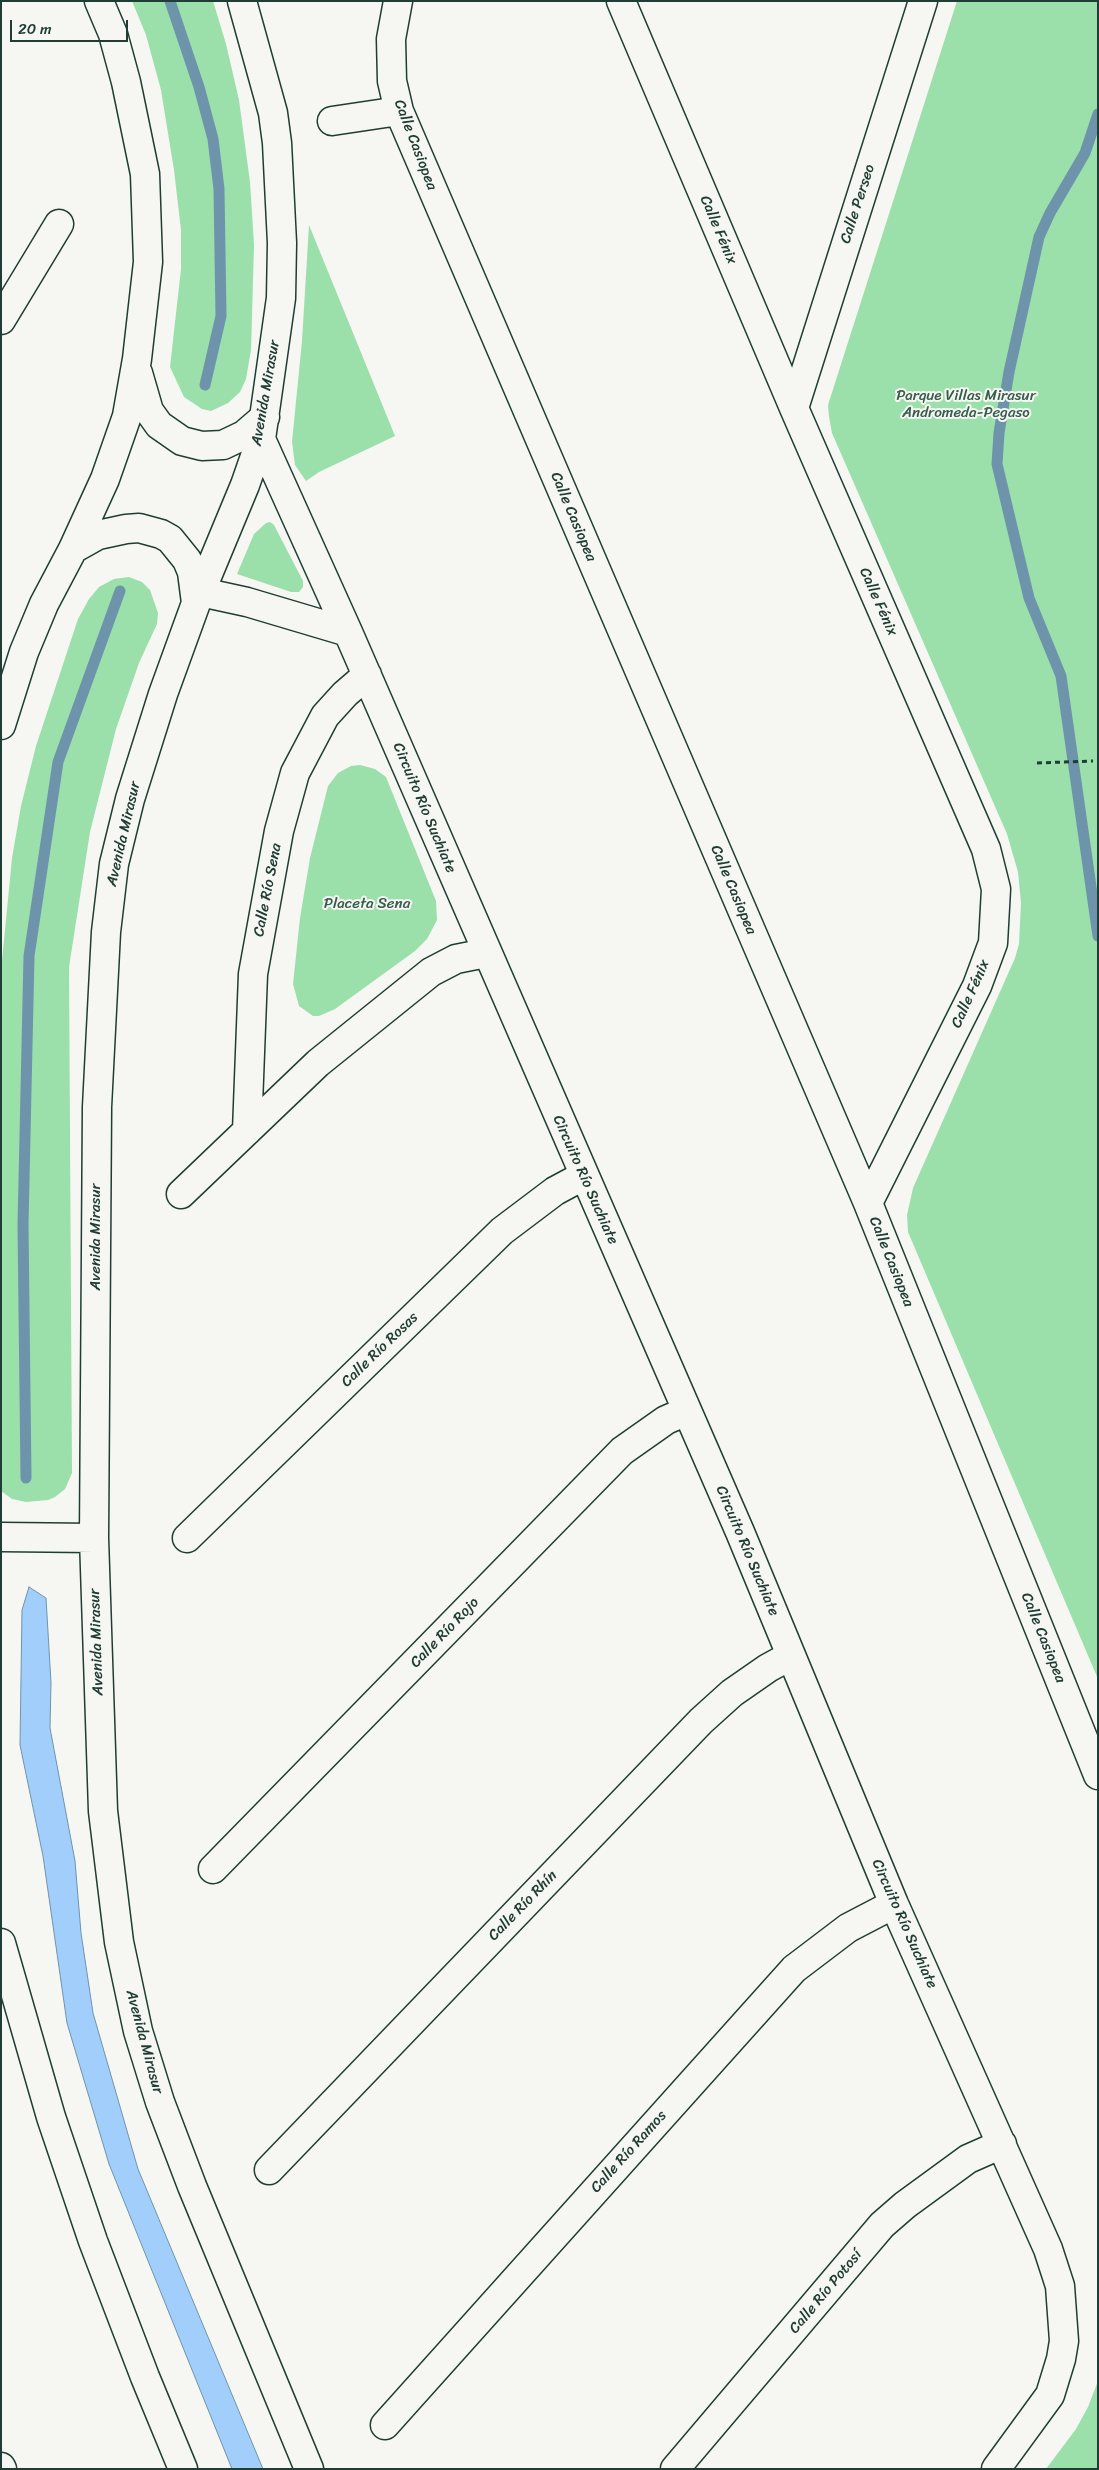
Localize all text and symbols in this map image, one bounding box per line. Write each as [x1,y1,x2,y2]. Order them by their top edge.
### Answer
scale bar [12,10,130,42]
text: 20 m [18,16,52,42]
street label: Calle Casiopea [389,97,441,193]
street label: Calle Perseo [837,162,879,246]
street label: Calle Fénix [695,193,741,267]
street label: Avenida Mirasur [248,339,284,447]
park label: Parque Villas Mirasur Andromeda-Pegaso [896,387,1036,422]
street label: Calle Casiopea [546,469,600,565]
street label: Calle Fénix [855,565,901,639]
street label: Circuito Río Suchiate [388,740,460,876]
street label: Avenida Mirasur [103,780,145,888]
street label: Calle Río Sena [250,842,286,938]
street label: Calle Casiopea [706,842,760,938]
park label: Placeta Sena [324,895,410,913]
street label: Calle Fénix [948,957,994,1031]
street label: Circuito Río Suchiate [548,1112,622,1248]
street label: Avenida Mirasur [87,1183,105,1291]
street label: Calle Casiopea [865,1214,917,1310]
street label: Calle Río Rosas [338,1309,422,1391]
street label: Circuito Río Suchiate [711,1483,783,1619]
street label: Avenida Mirasur [86,1588,108,1696]
street label: Calle Casiopea [1017,1590,1069,1686]
street label: Calle Río Rojo [407,1594,483,1672]
street label: Circuito Río Suchiate [867,1856,941,1992]
street label: Calle Río Rhín [485,1867,561,1945]
street label: Avenida Mirasur [121,1988,167,2096]
street label: Calle Río Ramos [587,2107,671,2197]
street label: Calle Río Potosí [786,2246,866,2338]

